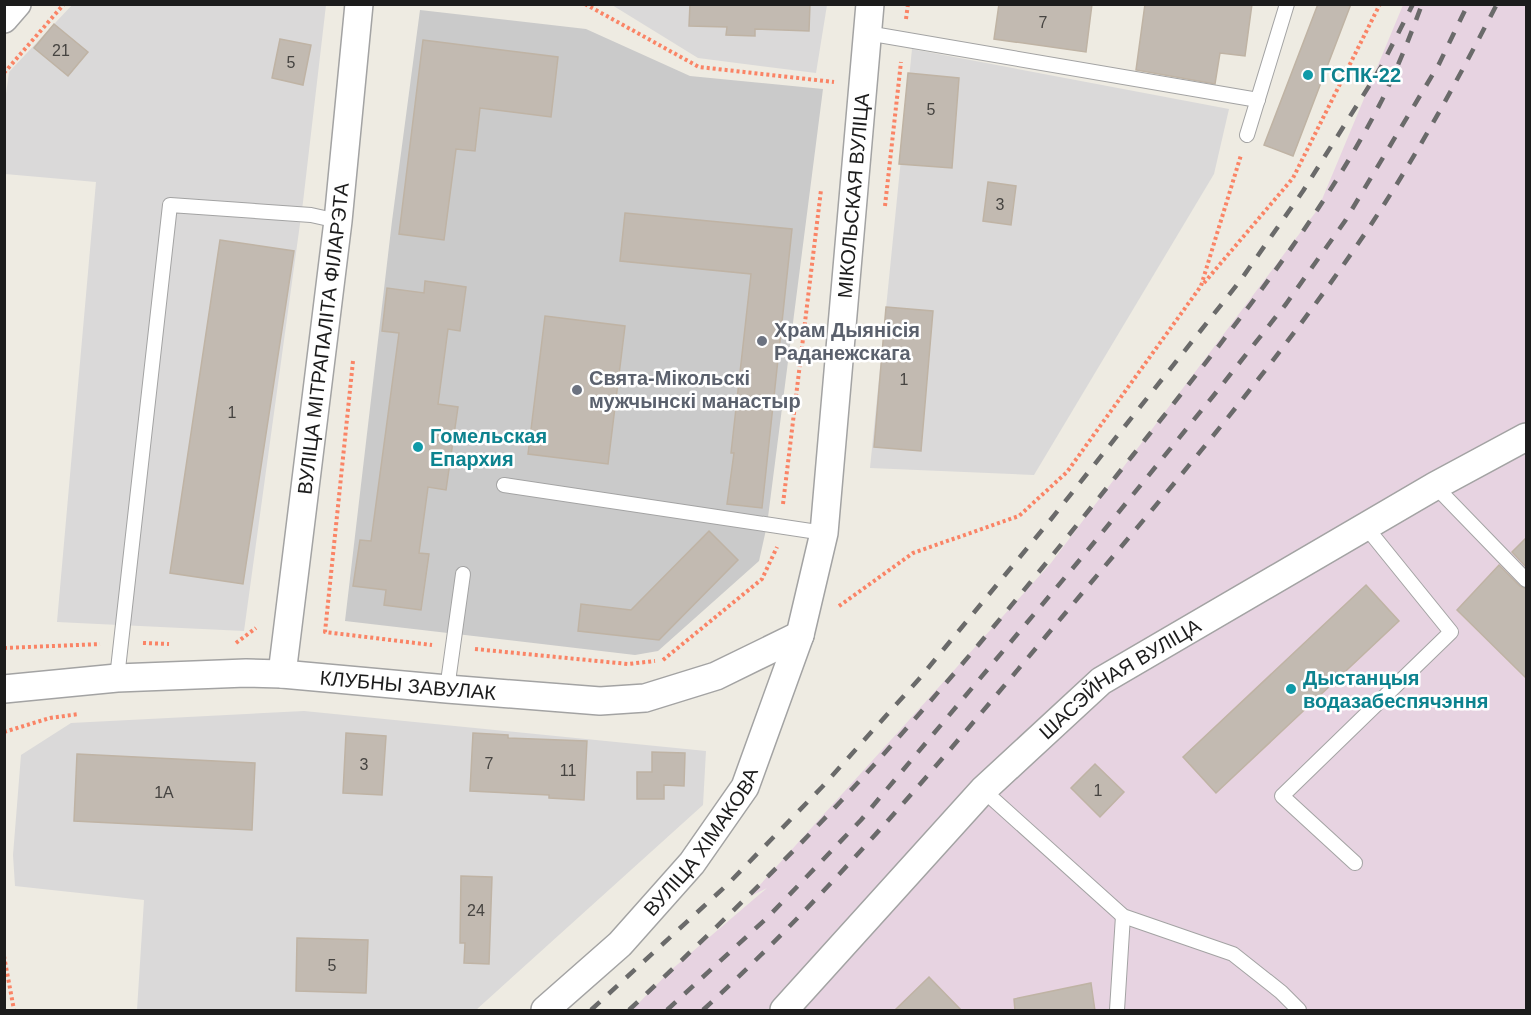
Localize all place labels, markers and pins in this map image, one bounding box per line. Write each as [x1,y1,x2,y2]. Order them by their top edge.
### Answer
place label: ГСПК-22 [1320,64,1401,86]
marker: ГСПК-22 [1301,68,1315,82]
place label: Храм Дыянісія Раданежскага [774,319,920,364]
marker: Храм Дыянісія Раданежскага [755,334,769,348]
place label: Свята-Мікольскі мужчынскі манастыр [589,367,801,412]
marker: Свята-Мікольскі мужчынскі манастыр [570,383,584,397]
place label: Гомельская Епархия [430,425,547,470]
marker: Гомельская Епархия [411,440,425,454]
place label: Дыстанцыя водазабеспячэння [1303,667,1488,712]
marker: Дыстанцыя водазабеспячэння [1284,682,1298,696]

